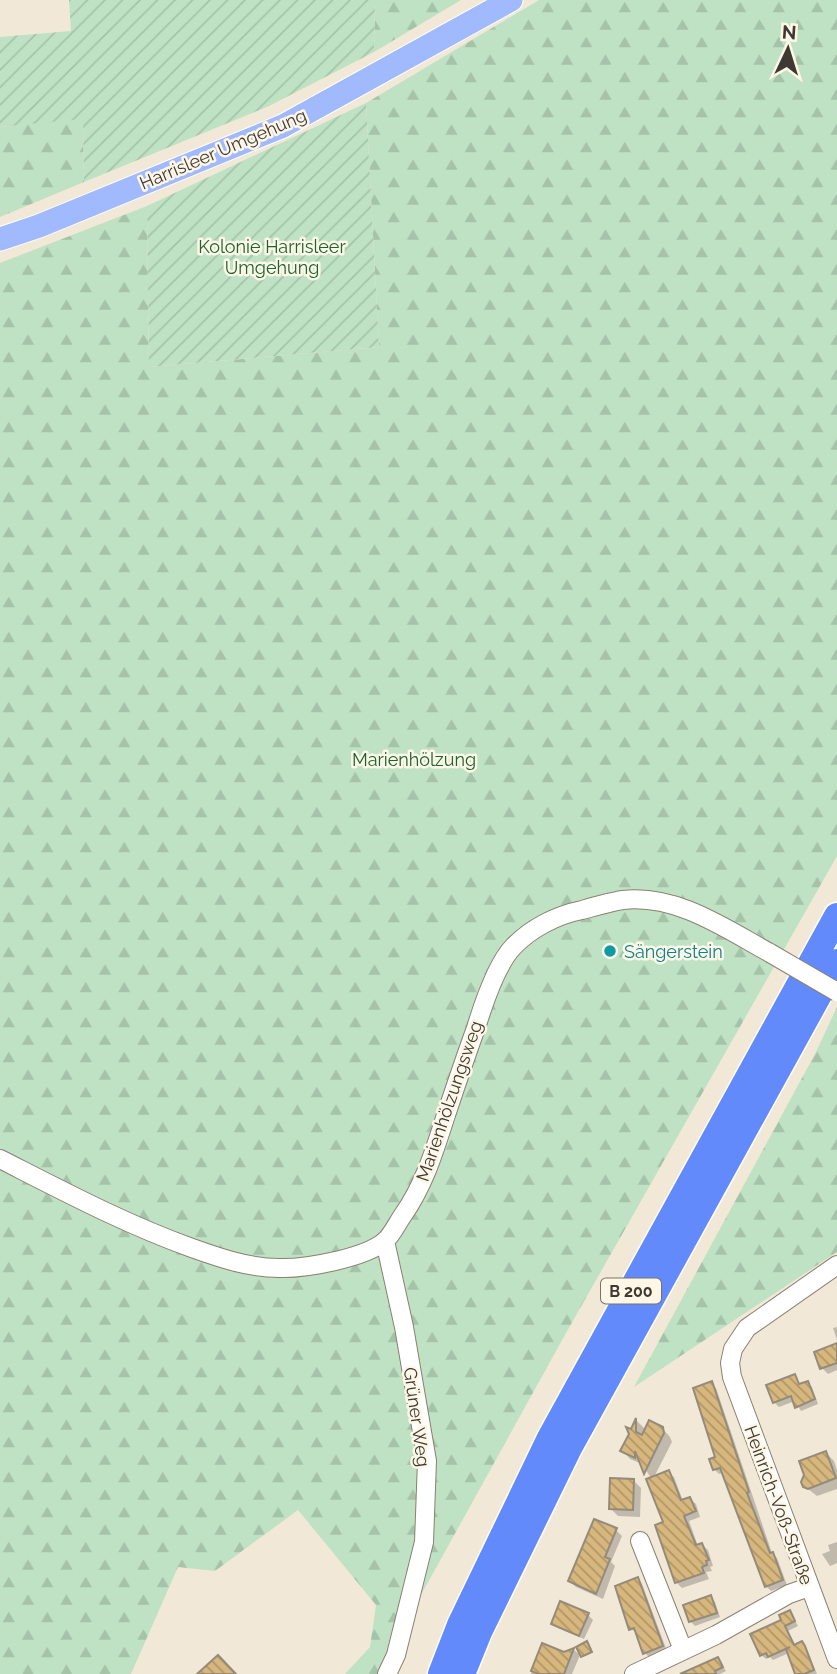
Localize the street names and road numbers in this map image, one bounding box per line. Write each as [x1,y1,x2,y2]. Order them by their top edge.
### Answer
street label: Harrisleer Umgehung [136,104,310,194]
street label: Marienhölzungsweg [412,1018,486,1184]
road number: B 200 [601,1278,661,1303]
street label: Grüner Weg [400,1366,434,1468]
street label: Heinrich-Voß-Straße [740,1422,818,1588]

